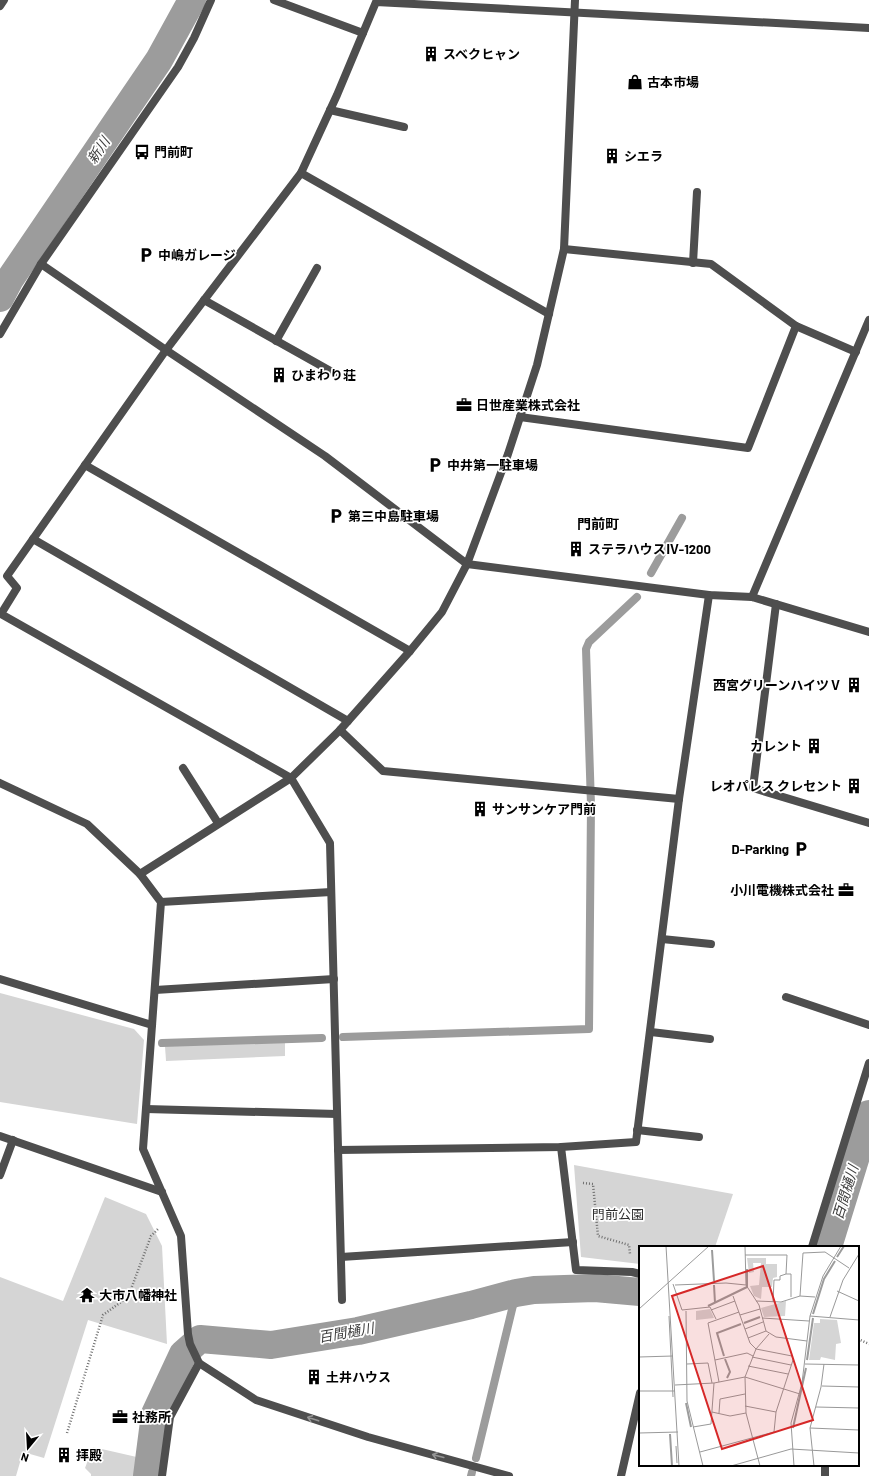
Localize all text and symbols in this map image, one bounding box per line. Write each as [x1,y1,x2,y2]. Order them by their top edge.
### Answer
building icon: スベクヒャン [422,45,440,63]
place label: スベクヒャン [443,46,520,62]
shop icon: 古本市場 [626,73,644,91]
place label: 古本市場 [647,74,699,90]
water label: 新川 [83,132,114,166]
bus stop icon: 門前町 [133,143,151,161]
place label: 門前町 [154,144,193,160]
building icon: シエラ [603,147,621,165]
place label: シエラ [624,148,663,164]
parking icon: 中嶋ガレージ [137,246,155,264]
place label: 中嶋ガレージ [158,247,236,263]
building icon: ひまわり荘 [270,366,288,384]
place label: ひまわり荘 [291,367,356,383]
office icon: 日世産業株式会社 [455,396,473,414]
place label: 日世産業株式会社 [476,397,580,413]
parking icon: 中井第一駐車場 [426,456,444,474]
place label: 中井第一駐車場 [447,457,538,473]
parking icon: 第三中島駐車場 [327,507,345,525]
place label: 第三中島駐車場 [348,508,439,524]
district label: 門前町 [577,515,619,532]
building icon: ステラハウスⅣ-1200 [567,540,585,558]
place label: ステラハウスⅣ-1200 [588,541,711,557]
building icon: 西宮グリーンハイツⅤ [845,676,863,694]
place label: 西宮グリーンハイツⅤ [713,677,842,693]
building icon: カレント [805,737,823,755]
place label: カレント [750,738,802,754]
building icon: レオパレス クレセント [845,777,863,795]
place label: レオパレス クレセント [709,778,842,794]
building icon: サンサンケア門前 [471,800,489,818]
place label: サンサンケア門前 [492,801,596,817]
parking icon: D-Parking [792,840,810,858]
place label: D-Parking [732,841,789,857]
office icon: 小川電機株式会社 [837,881,855,899]
place label: 小川電機株式会社 [730,882,834,898]
water label: 百間樋川 [829,1161,862,1221]
park label: 門前公園 [592,1206,644,1222]
inset map [639,1246,859,1466]
temple icon: 大市八幡神社 [78,1286,96,1304]
place label: 大市八幡神社 [99,1287,177,1303]
water label: 百間樋川 [317,1318,377,1345]
building icon: 土井ハウス [305,1368,323,1386]
place label: 土井ハウス [326,1369,391,1385]
office icon: 社務所 [111,1408,129,1426]
place label: 社務所 [132,1409,171,1425]
one-way arrow [307,1415,320,1422]
north arrow [8,1428,48,1468]
building icon: 拝殿 [55,1446,73,1464]
place label: 拝殿 [76,1447,102,1463]
text: N [19,1451,30,1465]
one-way arrow [431,1452,444,1459]

